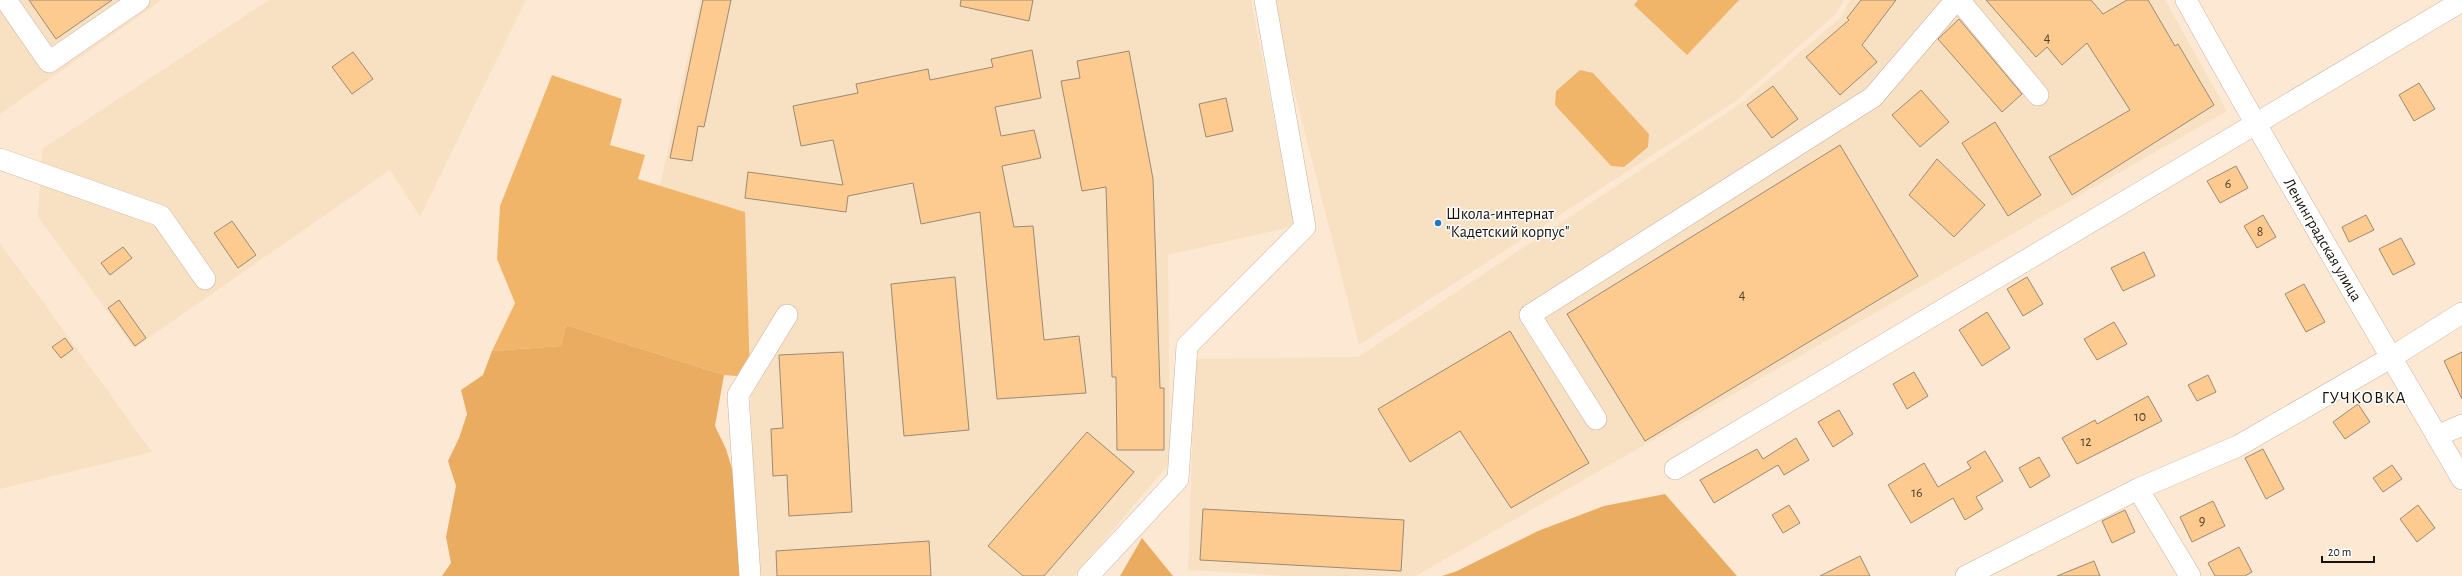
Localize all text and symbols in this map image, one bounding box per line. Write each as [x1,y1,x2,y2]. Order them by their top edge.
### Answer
house number: 4 [2044,31,2051,45]
street label: Ленинградская улица [2281,175,2365,304]
house number: 6 [2225,177,2231,191]
place label: Школа-интернат "Кадетский корпус" [1446,206,1570,241]
marker: Школа-интернат "Кадетский корпус" [1433,218,1443,228]
house number: 8 [2257,225,2263,239]
house number: 4 [1739,288,1746,302]
district label: ГУЧКОВКА [2321,389,2407,406]
house number: 10 [2134,410,2146,424]
house number: 12 [2080,435,2092,449]
house number: 16 [1911,486,1923,500]
house number: 9 [2199,514,2205,528]
scale bar [2322,538,2374,564]
text: 20 m [2328,546,2351,558]

